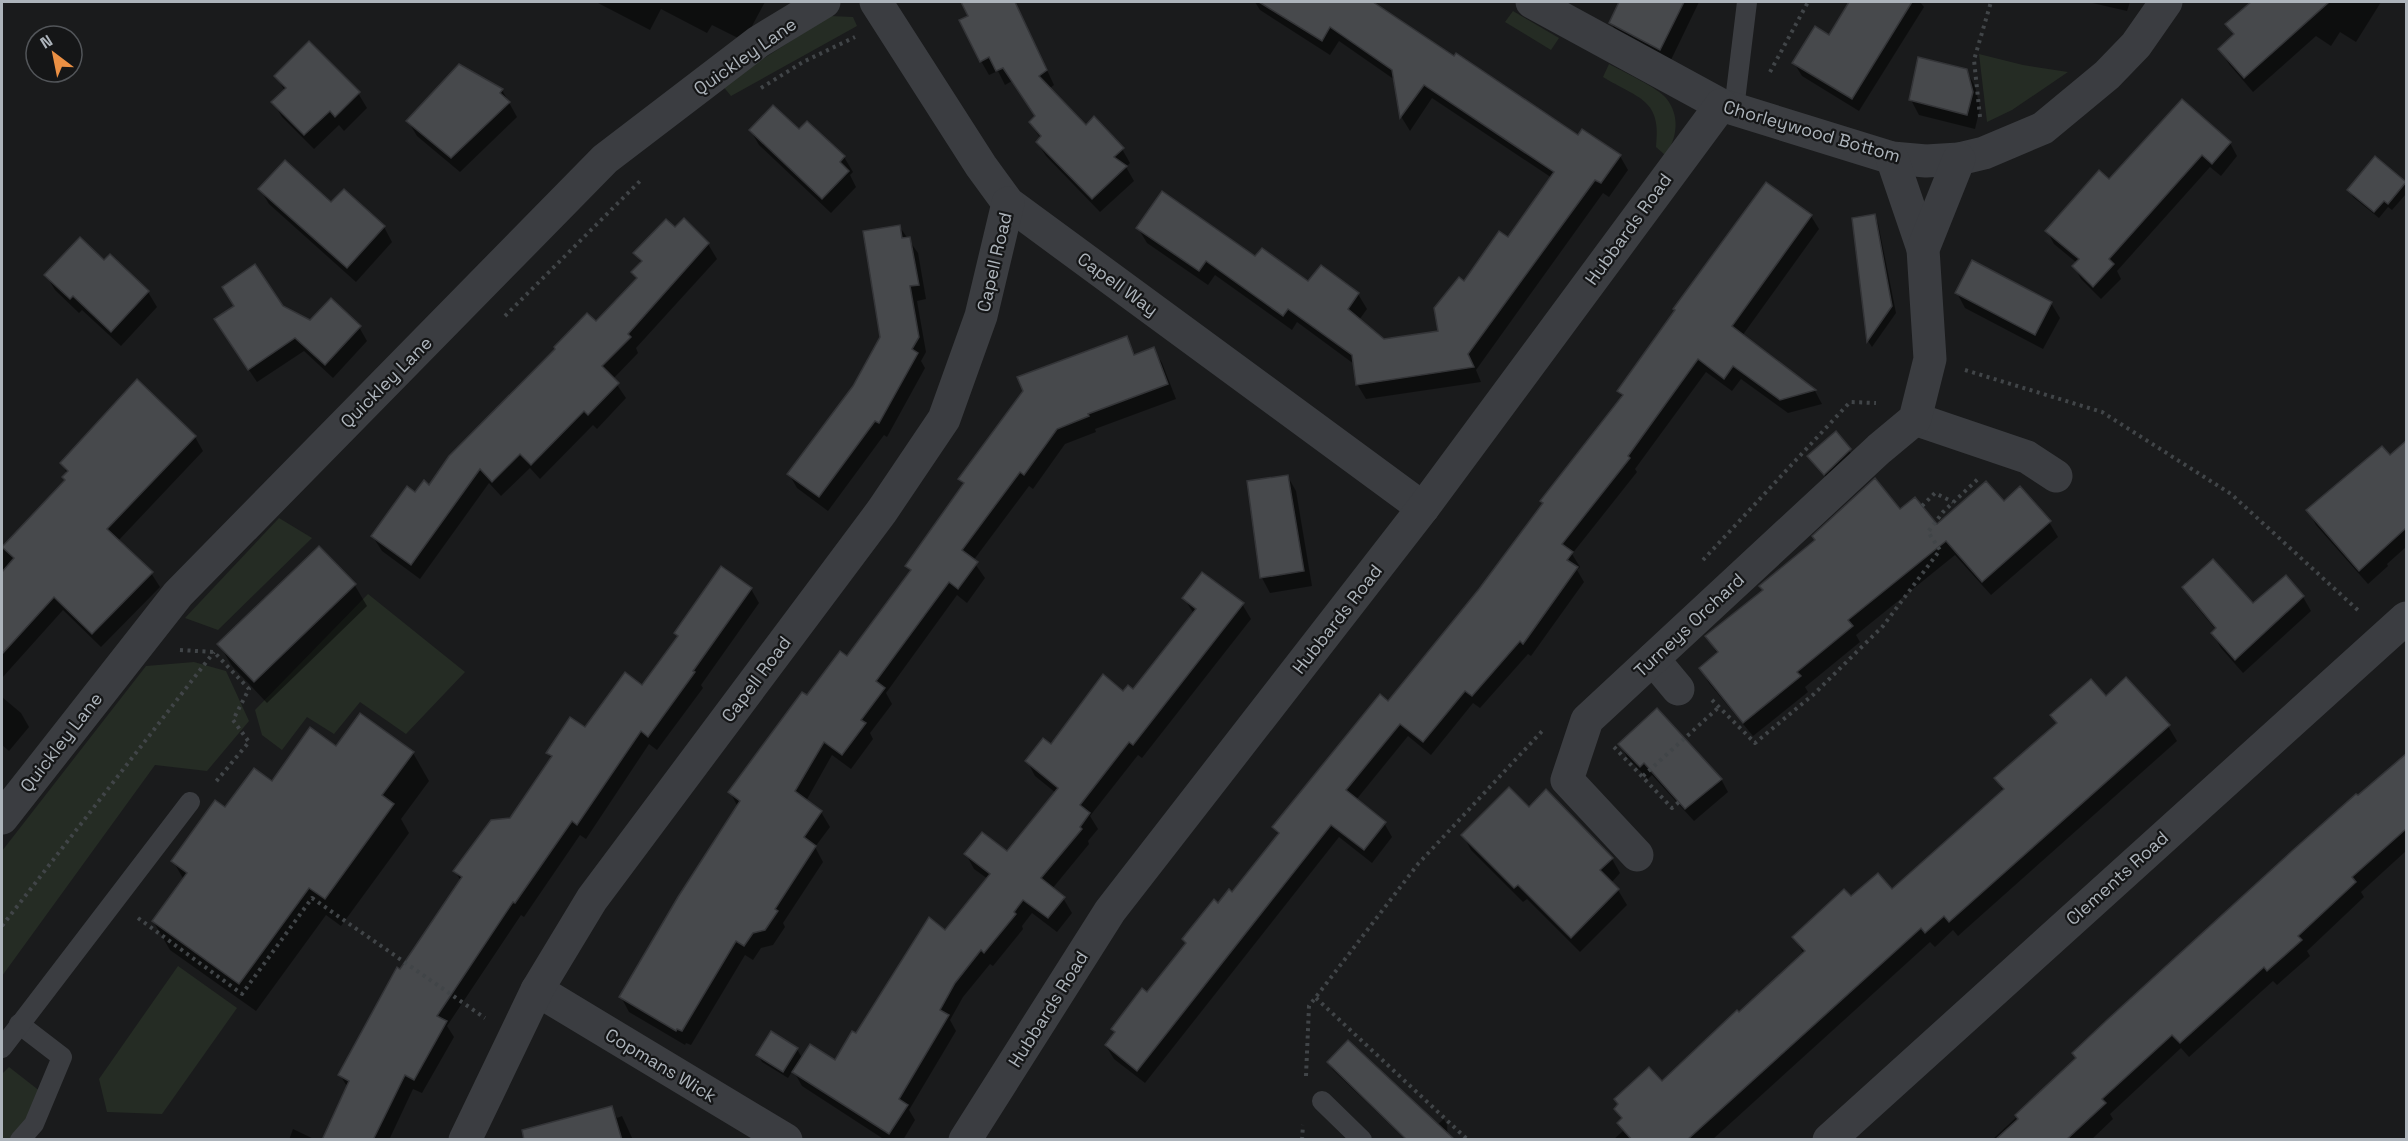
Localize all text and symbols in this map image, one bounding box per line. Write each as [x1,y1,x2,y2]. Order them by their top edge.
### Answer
street label: Quickley Lane [689,12,801,100]
north arrow [24,24,84,84]
text: N [36,30,56,53]
street label: Chorleywood Bottom [1721,95,1903,167]
street label: Hubbards Road [1580,169,1676,289]
street label: Capell Road [971,210,1017,314]
street label: Capell Way [1073,247,1163,321]
street label: Quickley Lane [335,331,437,433]
street label: Hubbards Road [1287,560,1387,678]
street label: Turneys Orchard [1629,568,1749,682]
street label: Capell Road [716,631,796,727]
street label: Quickley Lane [15,687,107,797]
street label: Clements Road [2061,826,2173,930]
street label: Hubbards Road [1003,947,1093,1071]
street label: Copmans Wick [601,1023,721,1107]

